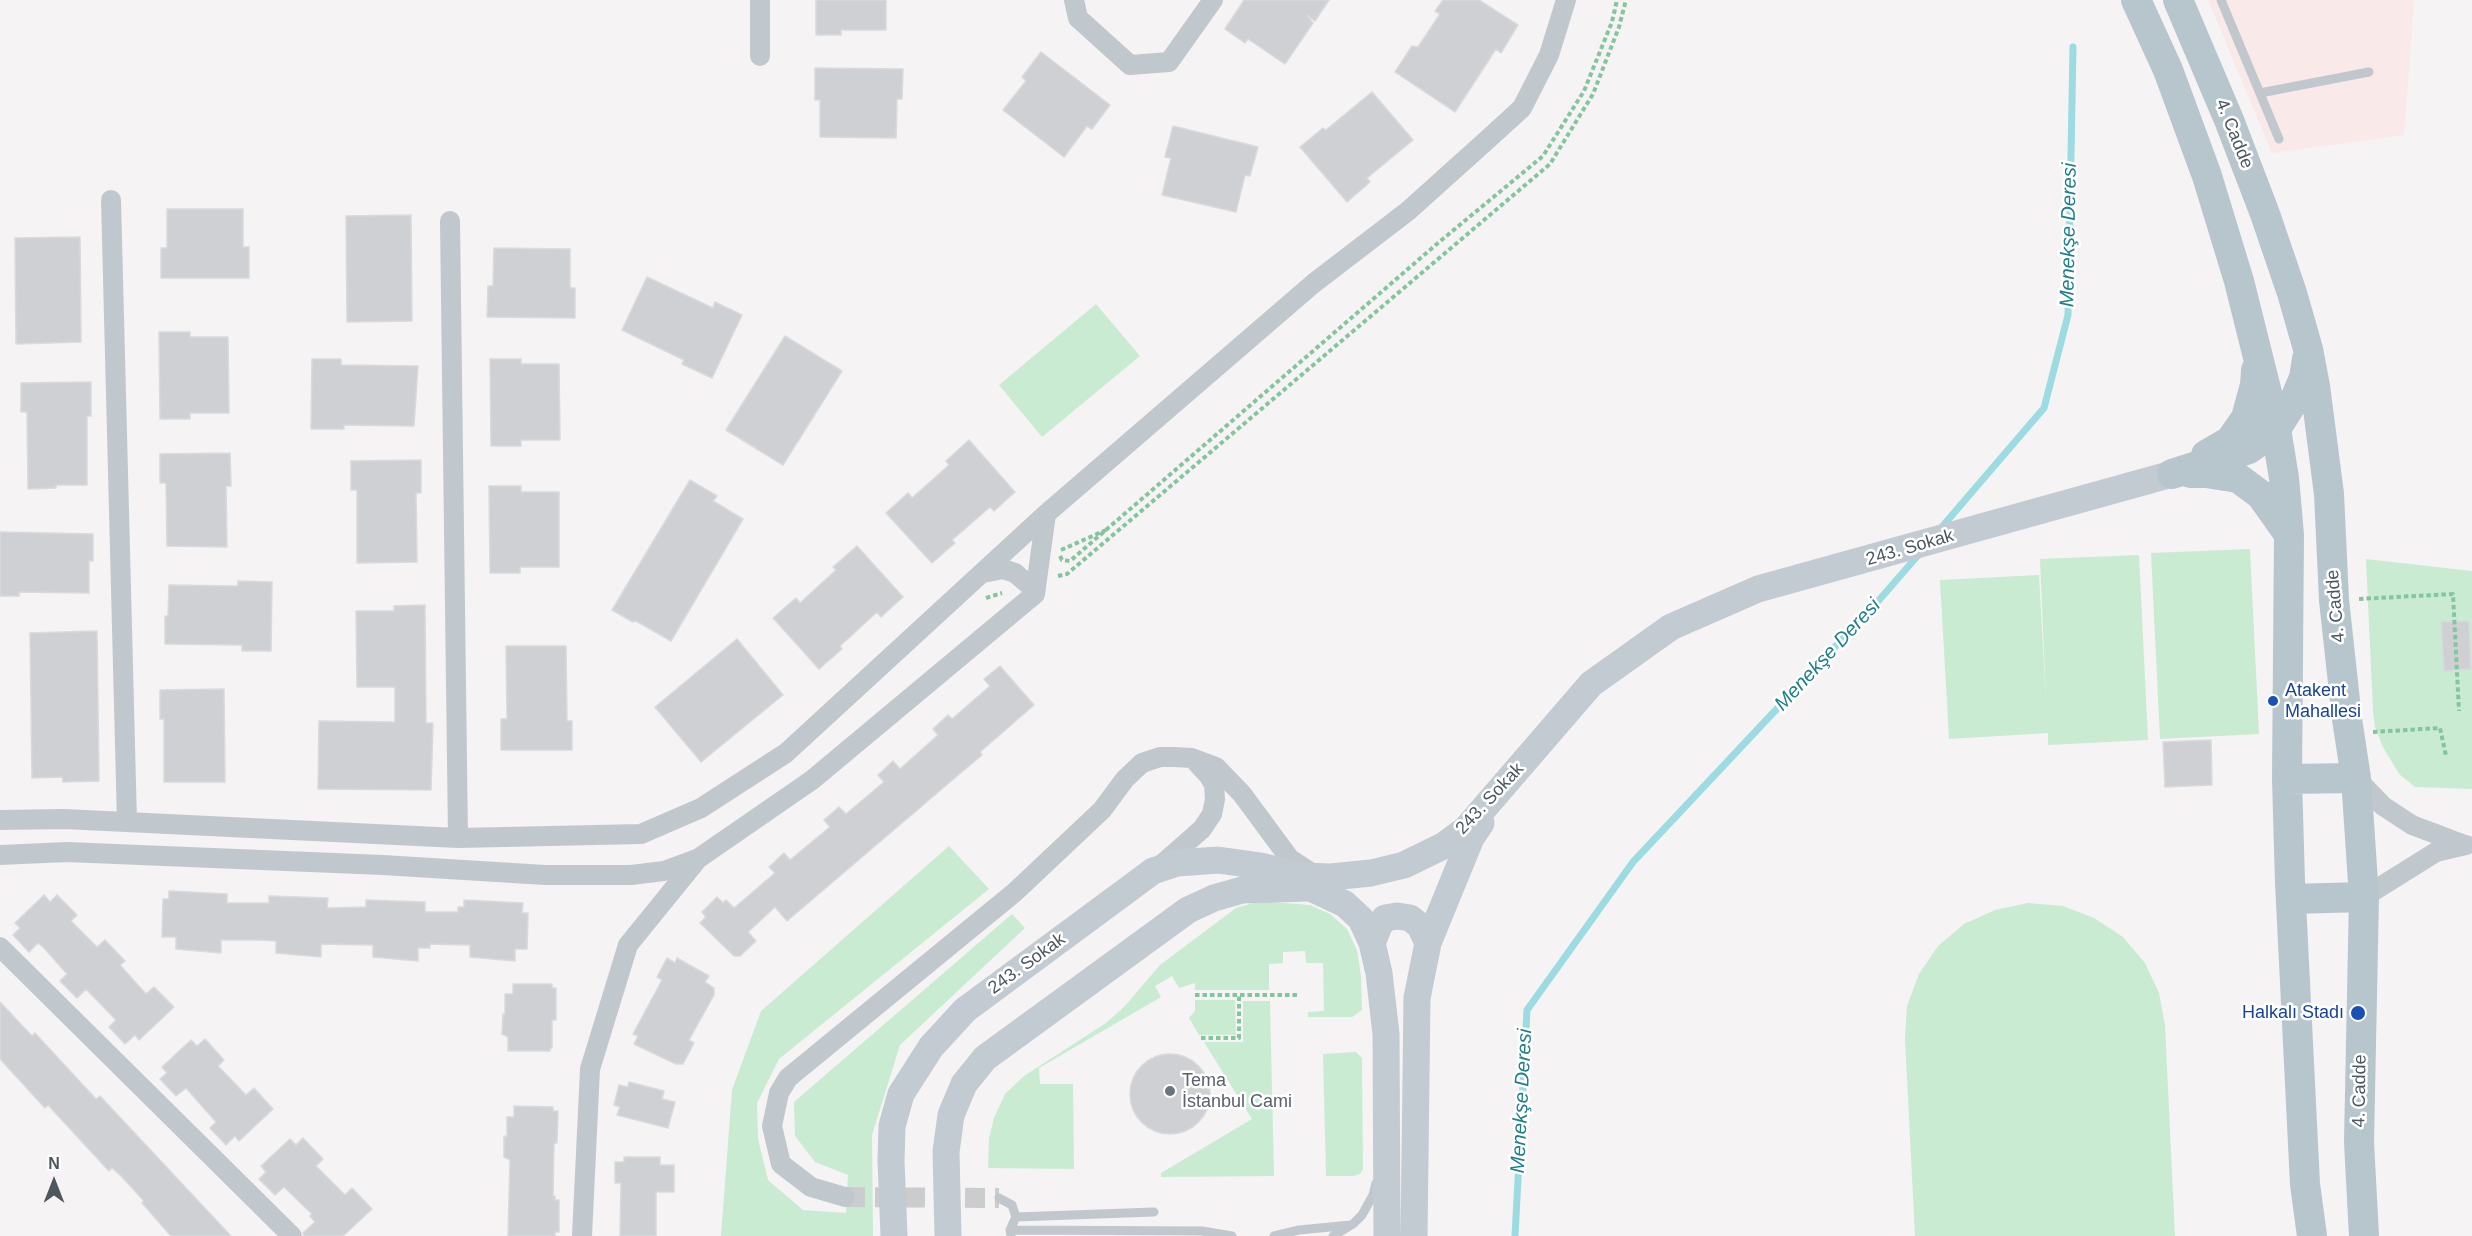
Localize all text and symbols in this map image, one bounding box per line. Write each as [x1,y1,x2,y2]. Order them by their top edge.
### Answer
street label: 4. Cadde [2210,96,2258,172]
water label: Menekşe Deresi [2056,163,2082,307]
street label: 243. Sokak [1864,525,1956,571]
street label: 4. Cadde [2322,569,2350,643]
water label: Menekşe Deresi [1770,594,1886,716]
place label: Atakent Mahallesi [2285,680,2361,722]
marker: Atakent Mahallesi [2266,694,2280,708]
street label: 243. Sokak [1451,759,1529,839]
street label: 243. Sokak [984,929,1070,999]
place label: Halkalı Stadı [2242,1002,2344,1024]
marker: Halkalı Stadı [2349,1004,2367,1022]
water label: Menekşe Deresi [1506,1028,1538,1174]
street label: 4. Cadde [2349,1054,2371,1128]
place label: Tema İstanbul Cami [1182,1070,1292,1112]
marker: Tema İstanbul Cami [1163,1084,1177,1098]
north arrow [24,1152,84,1212]
text: N [48,1155,60,1172]

